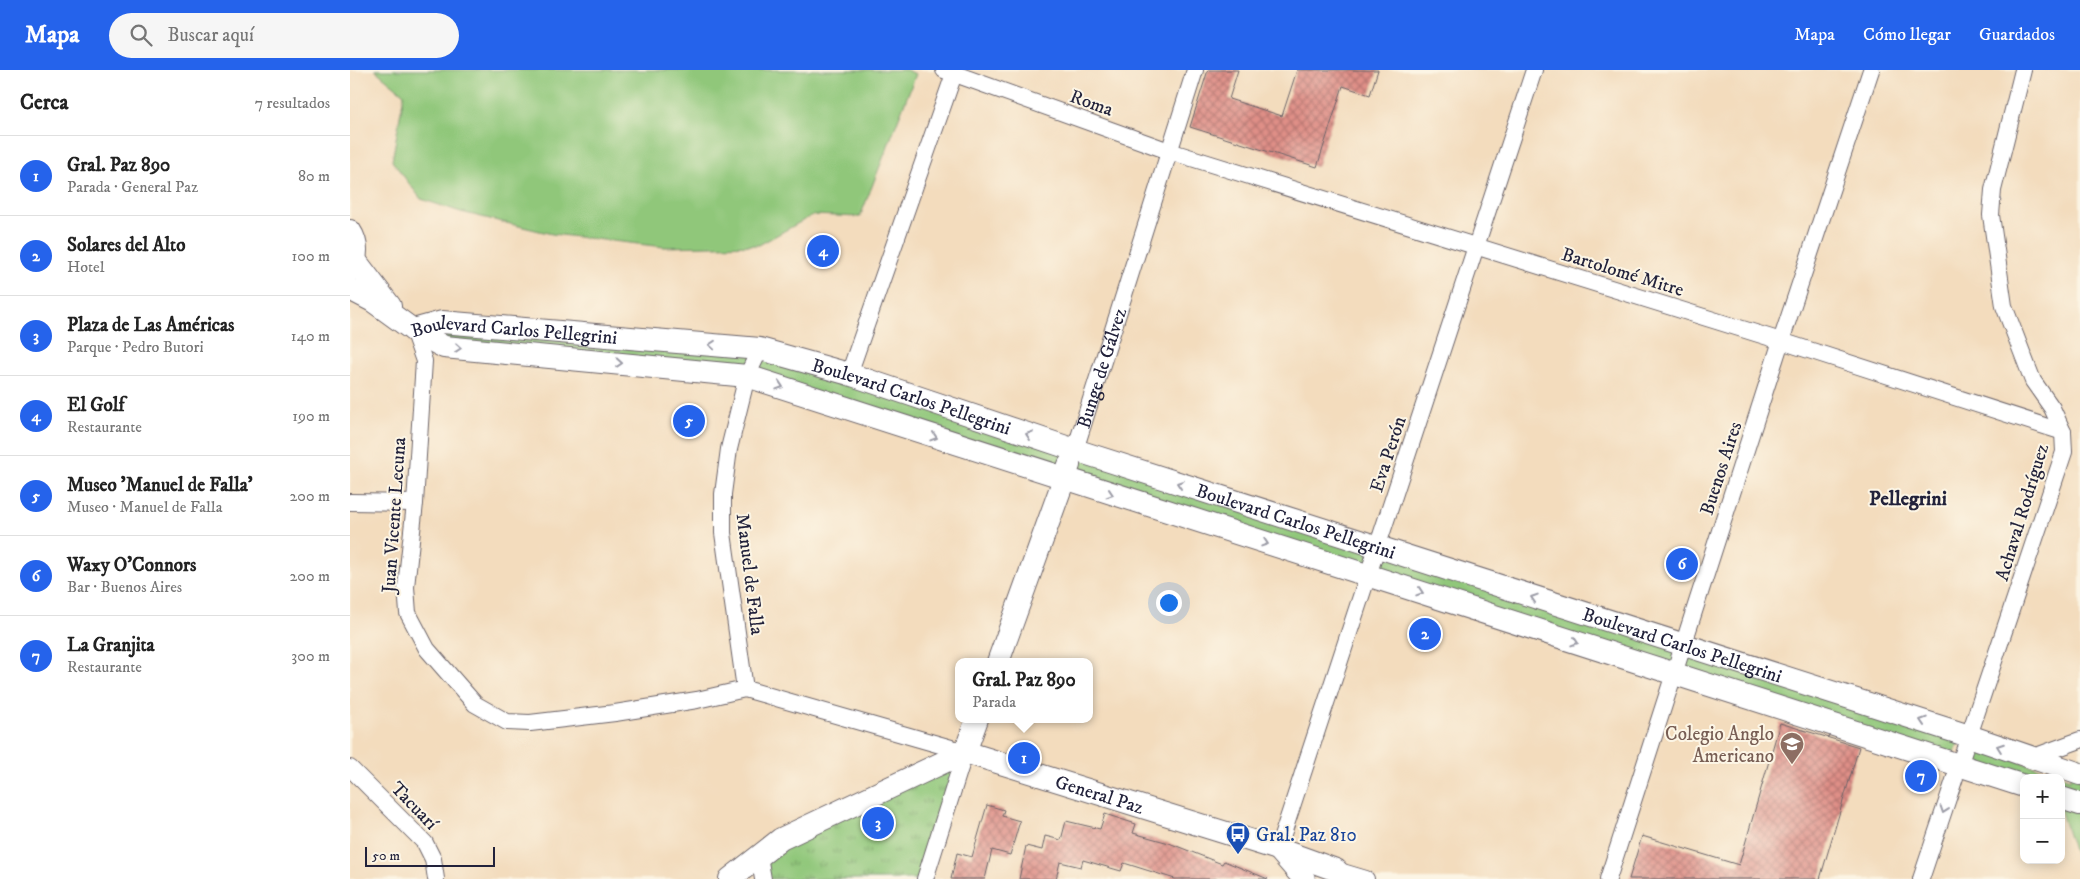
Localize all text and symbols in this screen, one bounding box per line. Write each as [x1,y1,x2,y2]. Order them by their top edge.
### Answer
search box [109,13,459,58]
text: Mapa [25,20,79,50]
icon: search [127,21,155,49]
text: Buscar aquí [167,24,254,47]
text: Mapa [1794,24,1835,46]
text: Cómo llegar [1863,24,1951,46]
text: Guardados [1979,24,2055,46]
street label: Roma [1067,85,1116,122]
text: Cerca [20,90,68,116]
text: 7 resultados [255,93,330,113]
text: Gral. Paz 890 [67,154,170,177]
text: 1 [33,166,39,186]
text: 80 m [298,166,330,186]
text: Parada · General Paz [67,177,198,197]
pin: 4 [807,232,839,270]
text: Solares del Alto [67,234,185,257]
street label: Bartolomé Mitre [1559,243,1687,302]
text: 2 [32,246,40,266]
text: 100 m [292,246,330,266]
text: Hotel [67,257,105,277]
street label: Bunge de Gálvez [1073,305,1132,432]
street label: Boulevard Carlos Pellegrini [408,312,618,350]
text: Plaza de Las Américas [67,314,234,337]
text: 3 [33,326,39,346]
text: 140 m [291,326,330,346]
text: Parque · Pedro Butori [67,337,204,357]
one-way arrow [707,340,715,351]
one-way arrow [454,342,462,353]
street label: Boulevard Carlos Pellegrini [809,354,1014,441]
one-way arrow [616,358,624,369]
one-way arrow [775,381,783,391]
text: El Golf [67,394,124,417]
pin: 5 [673,402,705,440]
text: 4 [31,406,41,426]
text: 190 m [292,406,330,426]
street label: Eva Perón [1365,414,1412,495]
text: Restaurante [67,417,142,437]
street label: Buenos Aires [1696,419,1747,518]
one-way arrow [929,431,938,441]
one-way arrow [1025,431,1033,441]
street label: Juan Vicente Lecuna [377,436,411,596]
street label: Achaval Rodríguez [1991,441,2054,584]
text: Museo 'Manuel de Falla' [67,474,253,497]
street label: Boulevard Carlos Pellegrini [1193,479,1398,565]
one-way arrow [1176,480,1184,490]
text: 5 [32,486,40,506]
text: 200 m [289,486,330,506]
district label: Pellegrini [1869,487,1947,512]
one-way arrow [1106,488,1114,498]
text: Museo · Manuel de Falla [67,497,222,517]
street label: Manuel de Falla [731,512,768,636]
one-way arrow [1261,537,1269,547]
pin: 6 [1666,545,1698,583]
text: Waxy O'Connors [67,554,196,577]
text: 6 [32,566,40,586]
text: 200 m [289,566,330,586]
text: Bar · Buenos Aires [67,577,182,597]
one-way arrow [1415,587,1424,597]
your location [1156,590,1182,616]
one-way arrow [1531,593,1539,603]
street label: Boulevard Carlos Pellegrini [1580,603,1785,688]
pin: 2 [1409,615,1441,653]
text: La Granjita [67,634,155,657]
one-way arrow [1570,636,1579,646]
text: 7 [32,646,40,666]
text: 300 m [291,646,330,666]
text: Restaurante [67,657,142,677]
popup [955,658,1093,723]
text: Gral. Paz 890 [972,669,1076,692]
text: Parada [972,692,1016,712]
one-way arrow [1919,717,1927,727]
place label: Colegio Anglo Americano [1665,723,1774,768]
school or university icon: Colegio Anglo Americano [1779,731,1805,765]
pin: 1 [1008,739,1040,777]
one-way arrow [1996,743,2005,753]
pin: 7 [1905,757,1937,795]
street label: General Paz [1052,771,1146,820]
map controls [2020,774,2065,864]
button: + [2020,774,2065,819]
street label: Tacuarí [385,777,443,836]
pin: 3 [862,804,894,842]
one-way arrow [1940,805,1950,814]
button: − [2020,819,2065,864]
bus stop icon: Gral. Paz 810 [1225,821,1251,855]
place label: Gral. Paz 810 [1256,824,1357,847]
scale bar [365,844,495,867]
text: 50 m [372,847,400,865]

